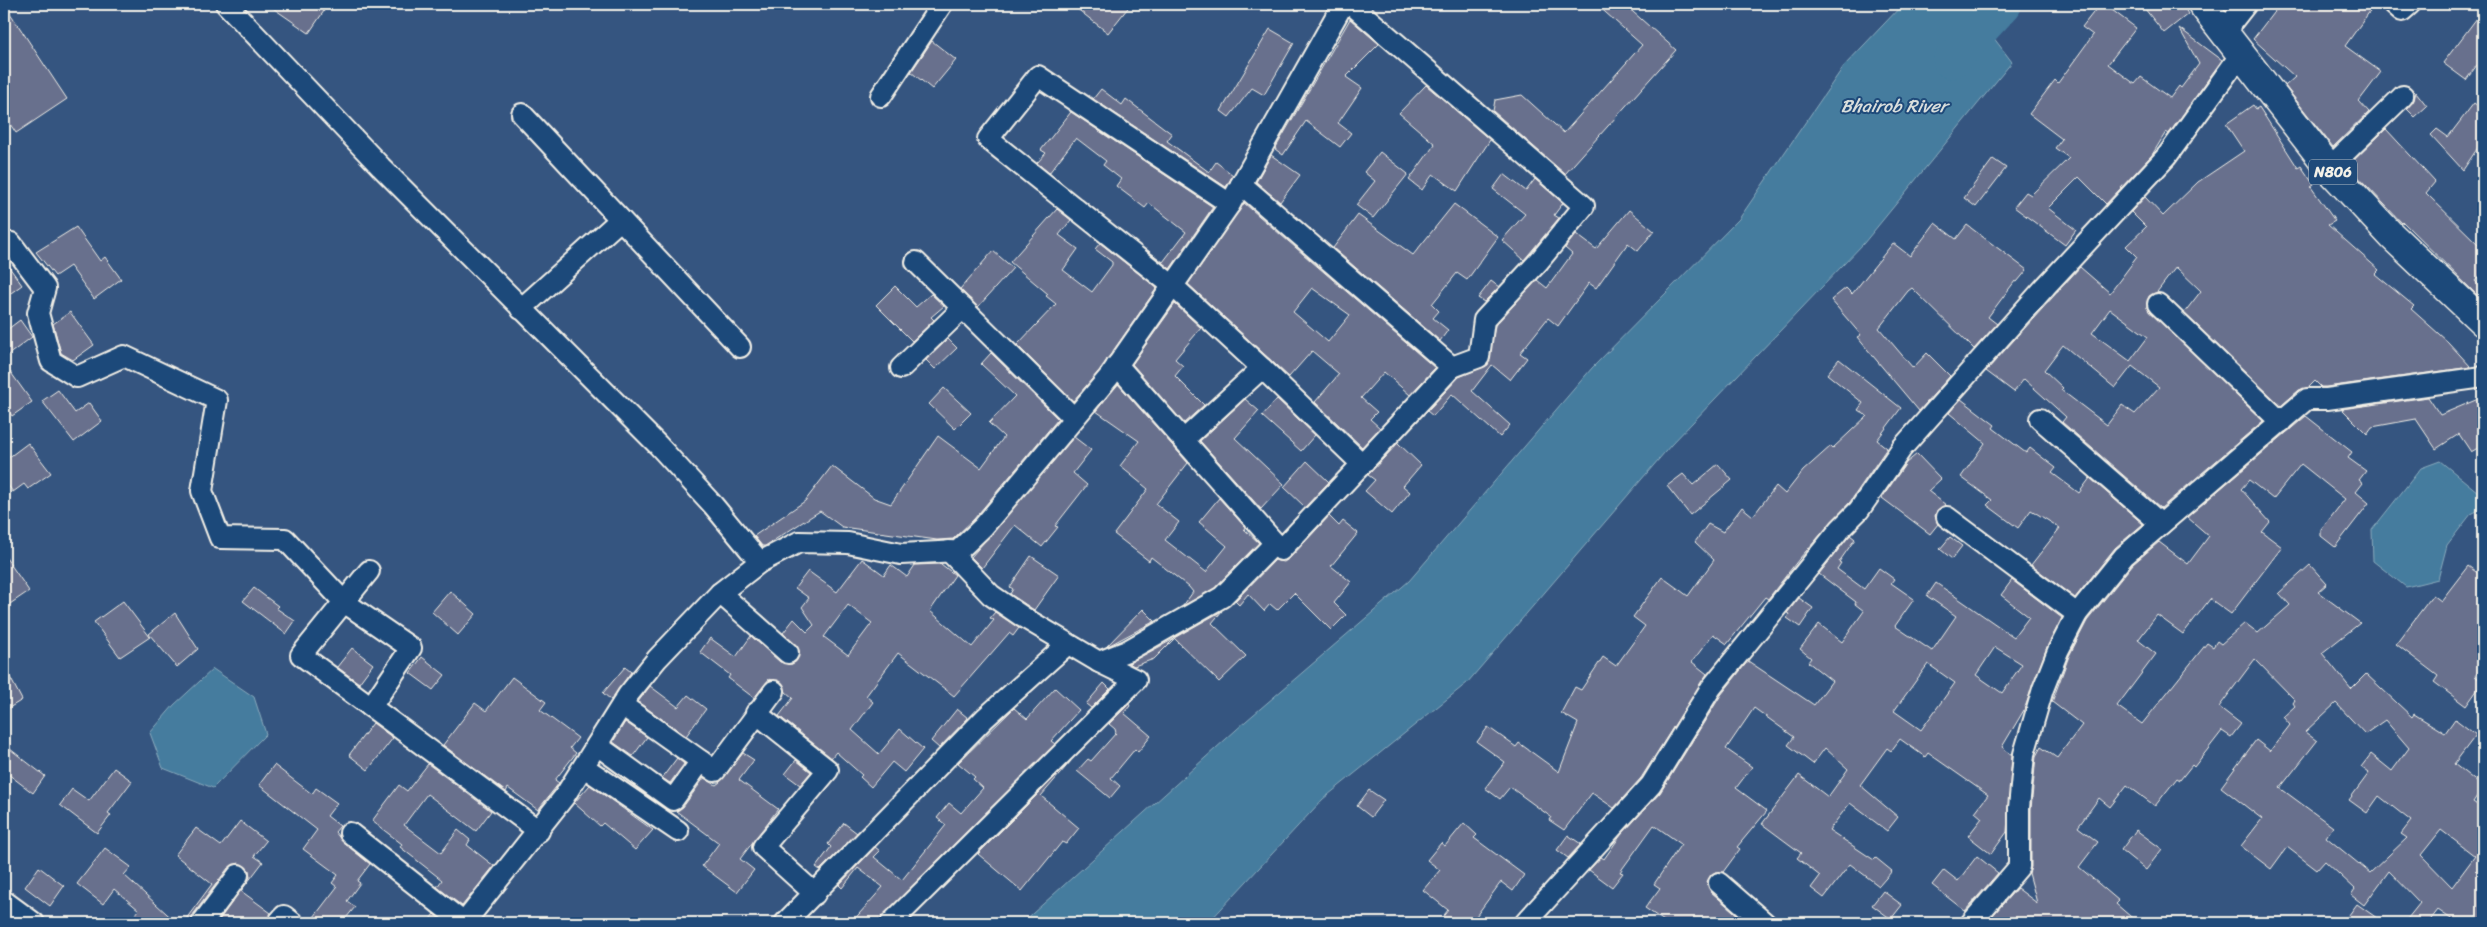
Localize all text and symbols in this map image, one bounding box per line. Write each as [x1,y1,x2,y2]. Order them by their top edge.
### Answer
water label: Bhairob River [1841,90,1951,122]
road number: N806 [2309,160,2357,184]

